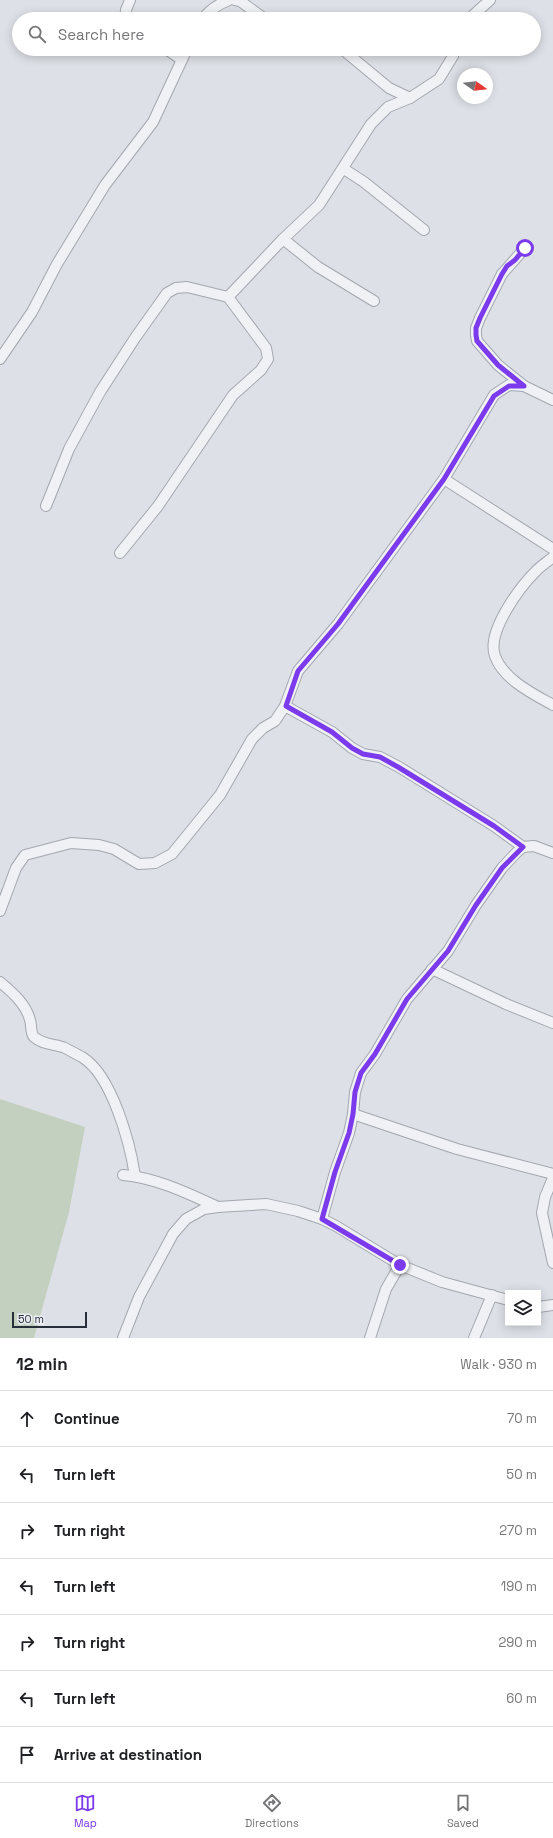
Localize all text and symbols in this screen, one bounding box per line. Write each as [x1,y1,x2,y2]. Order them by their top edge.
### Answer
search box [12,12,541,56]
icon: search [26,23,48,45]
text: Search here [58,25,144,44]
north arrow [457,68,493,104]
route start [516,239,534,257]
route end [391,1256,409,1274]
map controls [505,1290,541,1326]
button: layers [505,1290,541,1326]
scale bar [12,1310,87,1329]
text: 50 m [18,1312,44,1326]
text: 12 min [16,1353,68,1375]
text: Walk · 930 m [460,1356,537,1373]
icon: ahead [16,1408,38,1430]
text: Continue [54,1409,120,1428]
text: 70 m [507,1410,537,1427]
icon: left [16,1464,38,1486]
text: Turn left [54,1465,116,1484]
text: 50 m [506,1466,537,1483]
icon: right [16,1520,38,1542]
text: Turn right [54,1521,125,1540]
text: 270 m [499,1522,537,1539]
icon: left [16,1576,38,1598]
text: Turn left [54,1577,116,1596]
text: 190 m [501,1578,537,1595]
icon: right [16,1632,38,1654]
text: Turn right [54,1633,125,1652]
text: 290 m [498,1634,537,1651]
icon: left [16,1688,38,1710]
text: Turn left [54,1689,116,1708]
text: 60 m [506,1690,537,1707]
icon: arrive [16,1744,38,1766]
text: Arrive at destination [54,1745,202,1764]
tab: Map [74,1792,97,1830]
tab: Directions [245,1792,299,1830]
tab: Saved [447,1792,479,1830]

